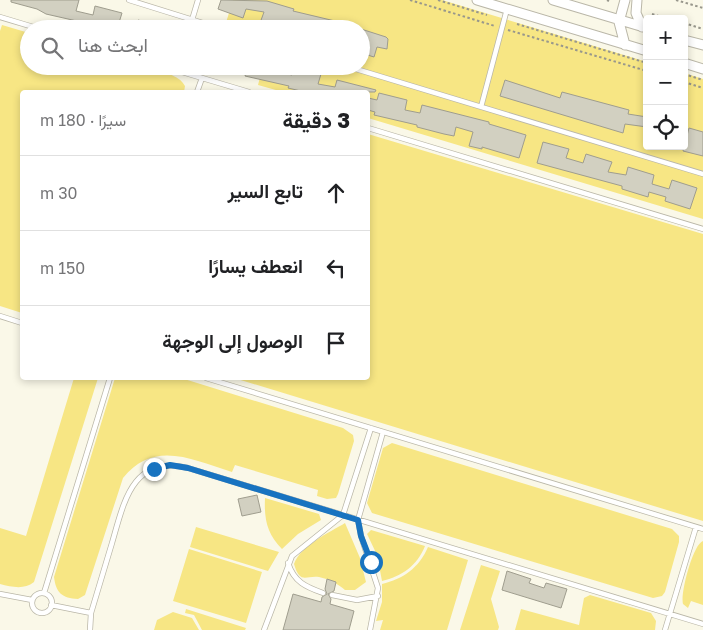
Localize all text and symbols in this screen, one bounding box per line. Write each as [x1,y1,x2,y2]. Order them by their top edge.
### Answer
map controls [643,15,688,150]
button: + [643,15,688,60]
search box [20,20,370,75]
text: ابحث هنا [78,33,148,56]
icon: search [38,34,66,62]
button: − [643,60,688,105]
button: locate [643,105,688,150]
text: 3 دقيقة [282,107,350,133]
text: سيرًا · 180 m [40,110,126,130]
text: تابع السير [227,179,303,202]
icon: ahead [322,179,350,207]
text: 30 m [40,183,77,203]
text: انعطف يسارًا [208,254,303,277]
icon: left [322,254,350,282]
text: 150 m [40,258,85,278]
text: الوصول إلى الوجهة [162,329,303,352]
icon: arrive [322,329,350,357]
route end [143,458,166,481]
route start [360,551,383,574]

